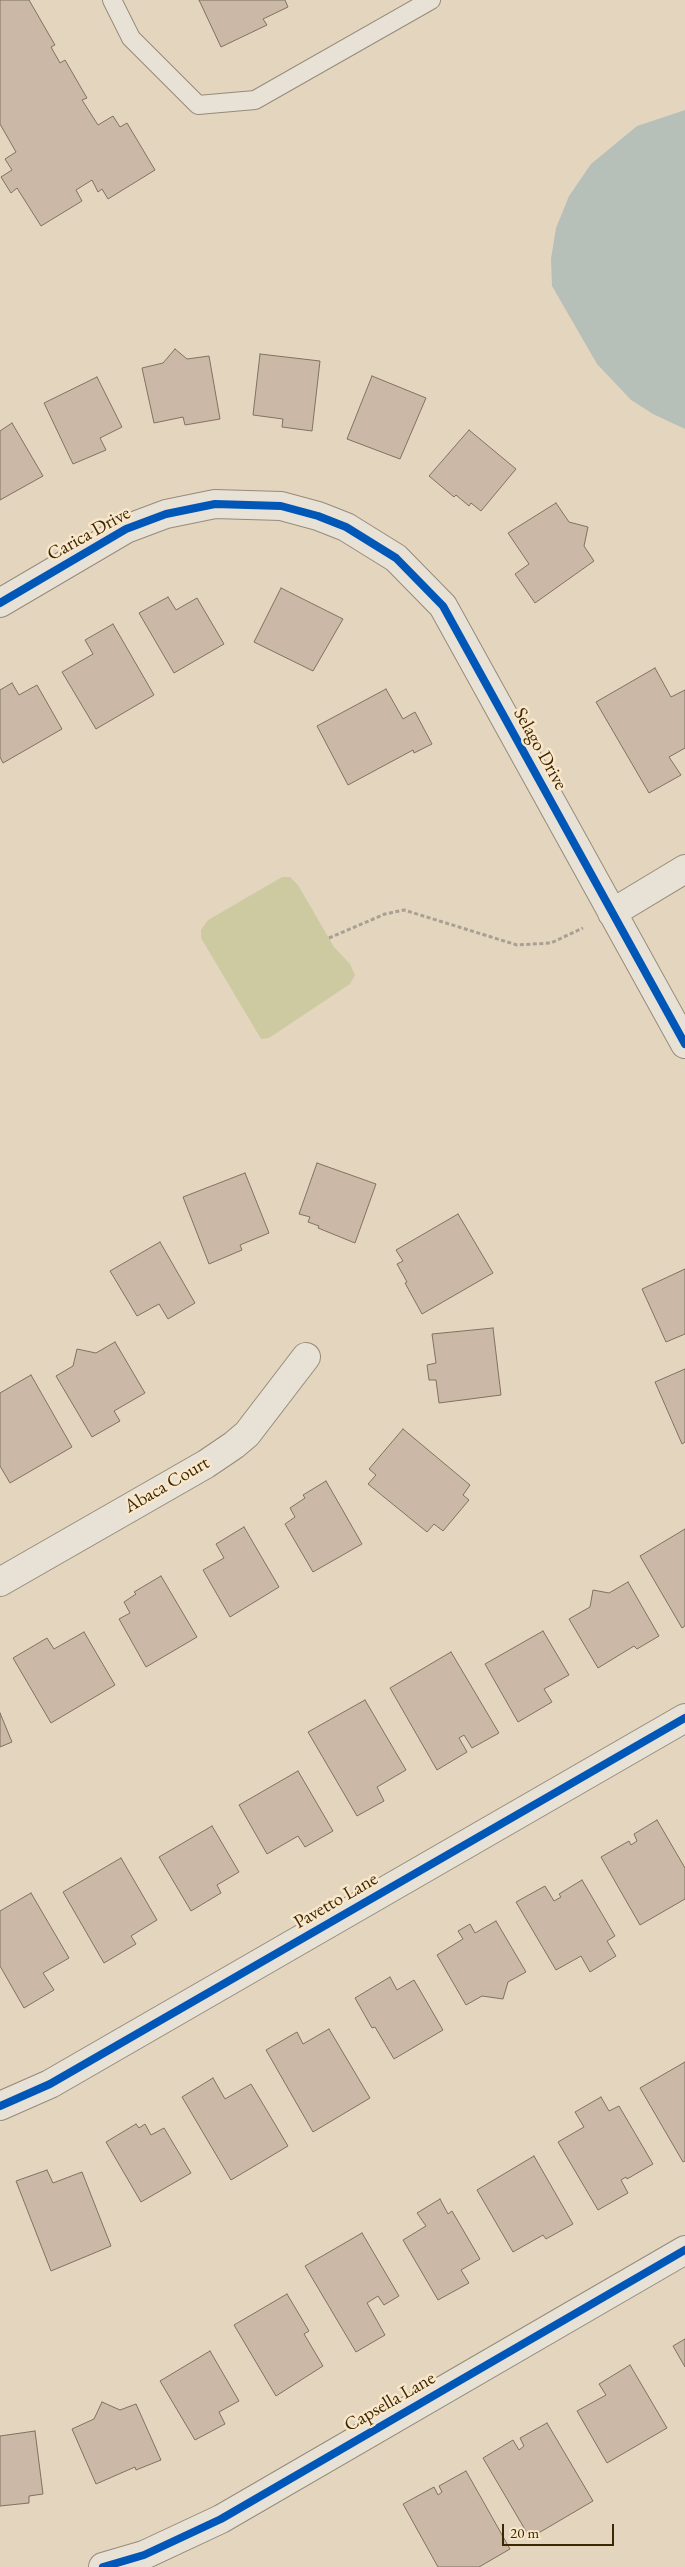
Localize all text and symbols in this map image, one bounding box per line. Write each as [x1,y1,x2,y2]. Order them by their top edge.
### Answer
street label: Carica Drive [43,502,135,566]
street label: Selago Drive [508,704,572,794]
street label: Abaca Court [121,1452,213,1518]
street label: Pavetto Lane [290,1868,382,1934]
street label: Capsella Lane [341,2367,439,2437]
scale bar [505,2514,618,2546]
text: 20 m [510,2523,539,2542]

